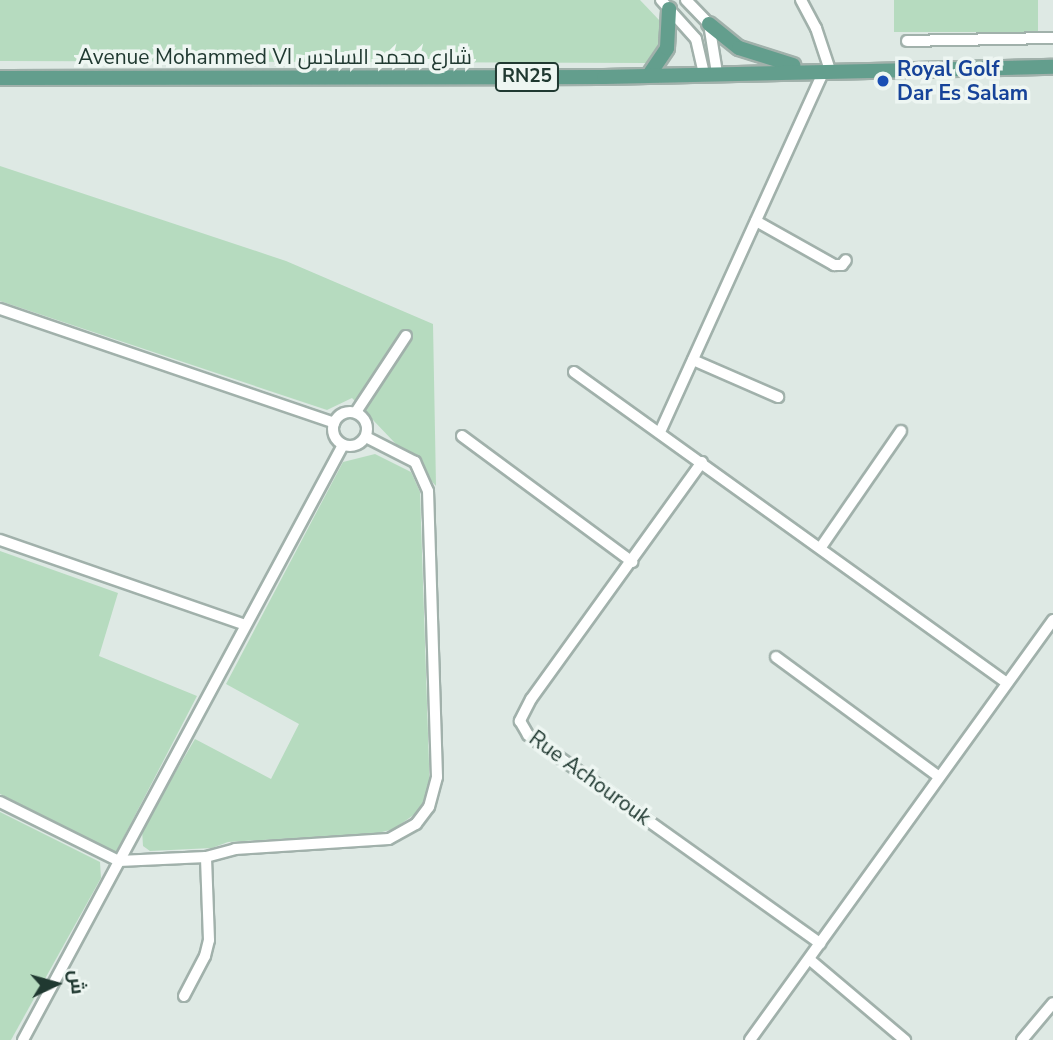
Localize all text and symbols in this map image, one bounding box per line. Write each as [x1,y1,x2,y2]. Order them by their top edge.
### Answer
street label: Avenue Mohammed VI شارع محمد السادس [78,44,472,70]
place label: Royal Golf Dar Es Salam [897,56,1028,106]
road number: RN25 [494,61,560,92]
marker: Royal Golf Dar Es Salam [875,73,891,89]
street label: Rue Achourouk [524,725,656,831]
north arrow [21,949,91,1019]
text: ش [63,969,91,995]

